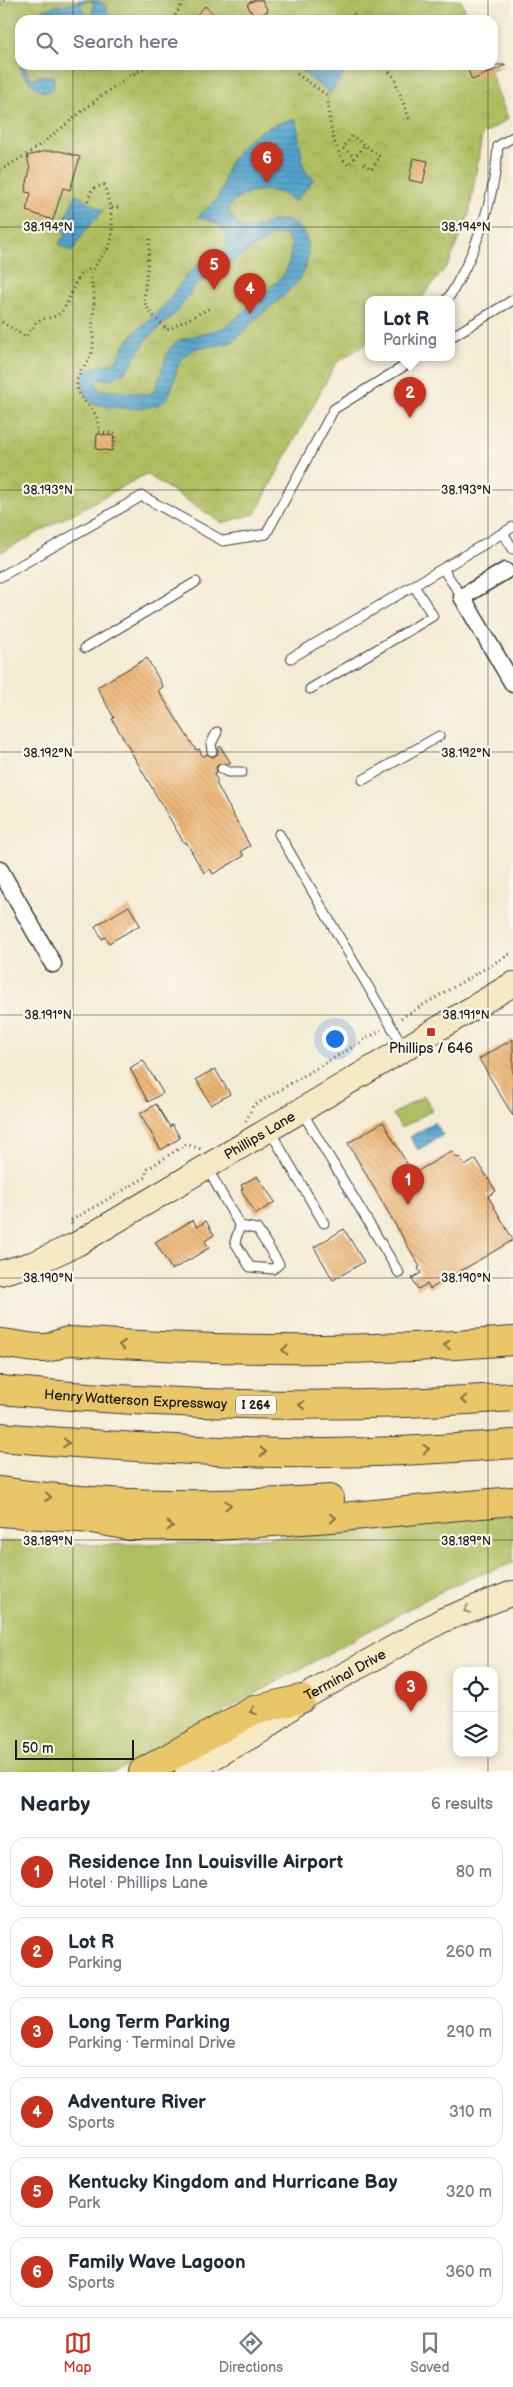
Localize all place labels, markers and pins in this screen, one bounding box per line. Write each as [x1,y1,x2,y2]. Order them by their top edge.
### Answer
pin: 6 [251,142,283,183]
pin: 5 [198,249,230,290]
pin: 4 [234,273,266,314]
pin: 2 [394,377,426,418]
marker: Phillips / 646 [425,1026,437,1038]
place label: Phillips / 646 [389,1040,473,1057]
pin: 1 [392,1164,424,1205]
pin: 3 [395,1671,427,1712]

